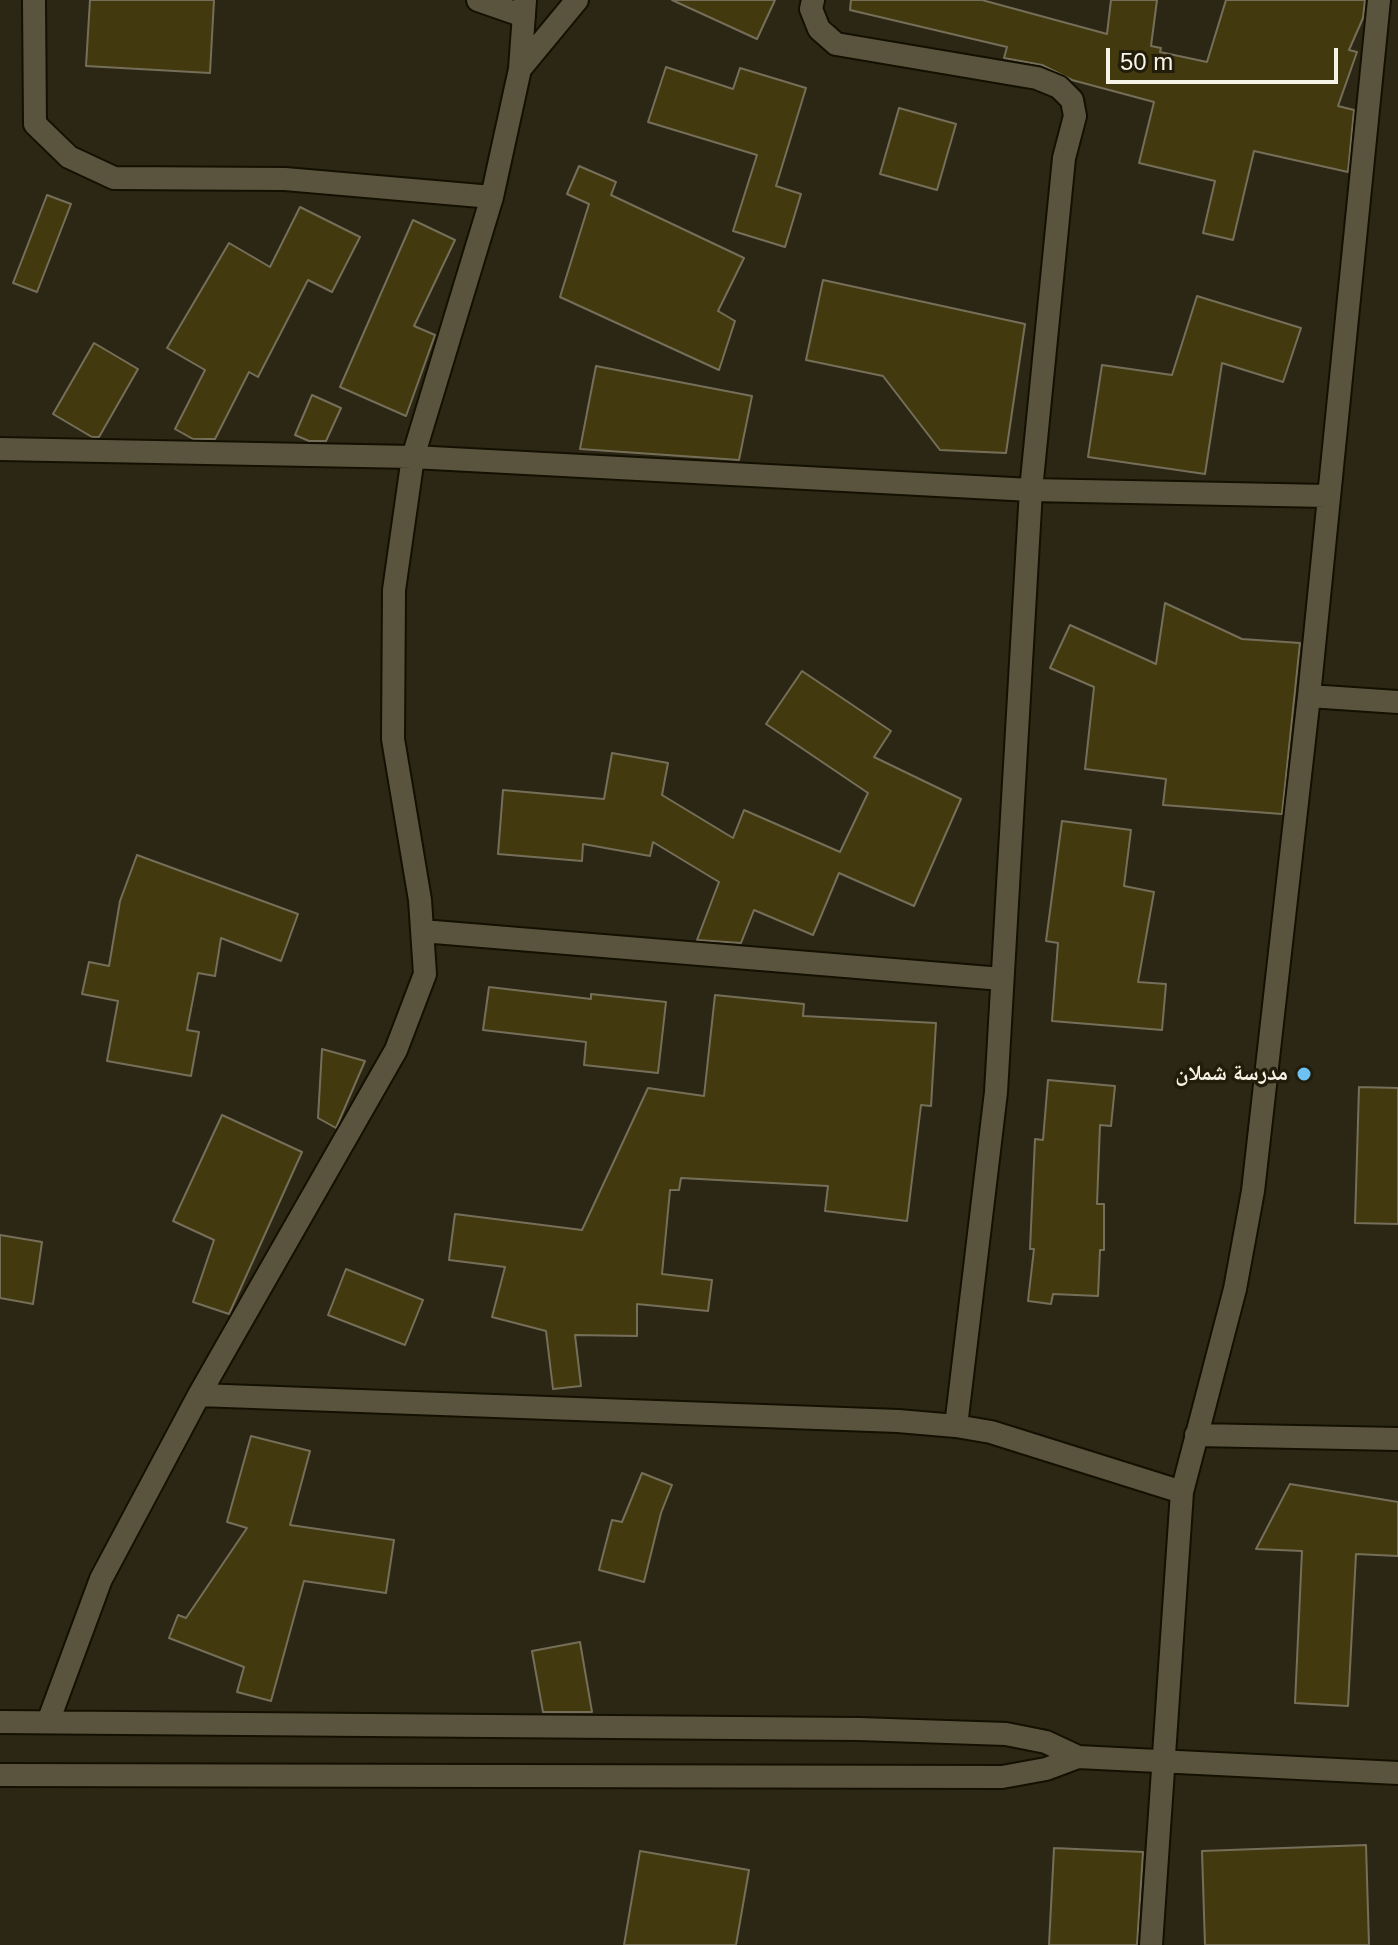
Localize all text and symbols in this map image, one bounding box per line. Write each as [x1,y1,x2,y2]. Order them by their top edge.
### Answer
scale bar [1110,32,1342,82]
text: 50 m [1120,48,1173,75]
place label: مدرسة شملان [1175,1061,1288,1087]
marker: مدرسة شملان [1295,1065,1313,1083]

